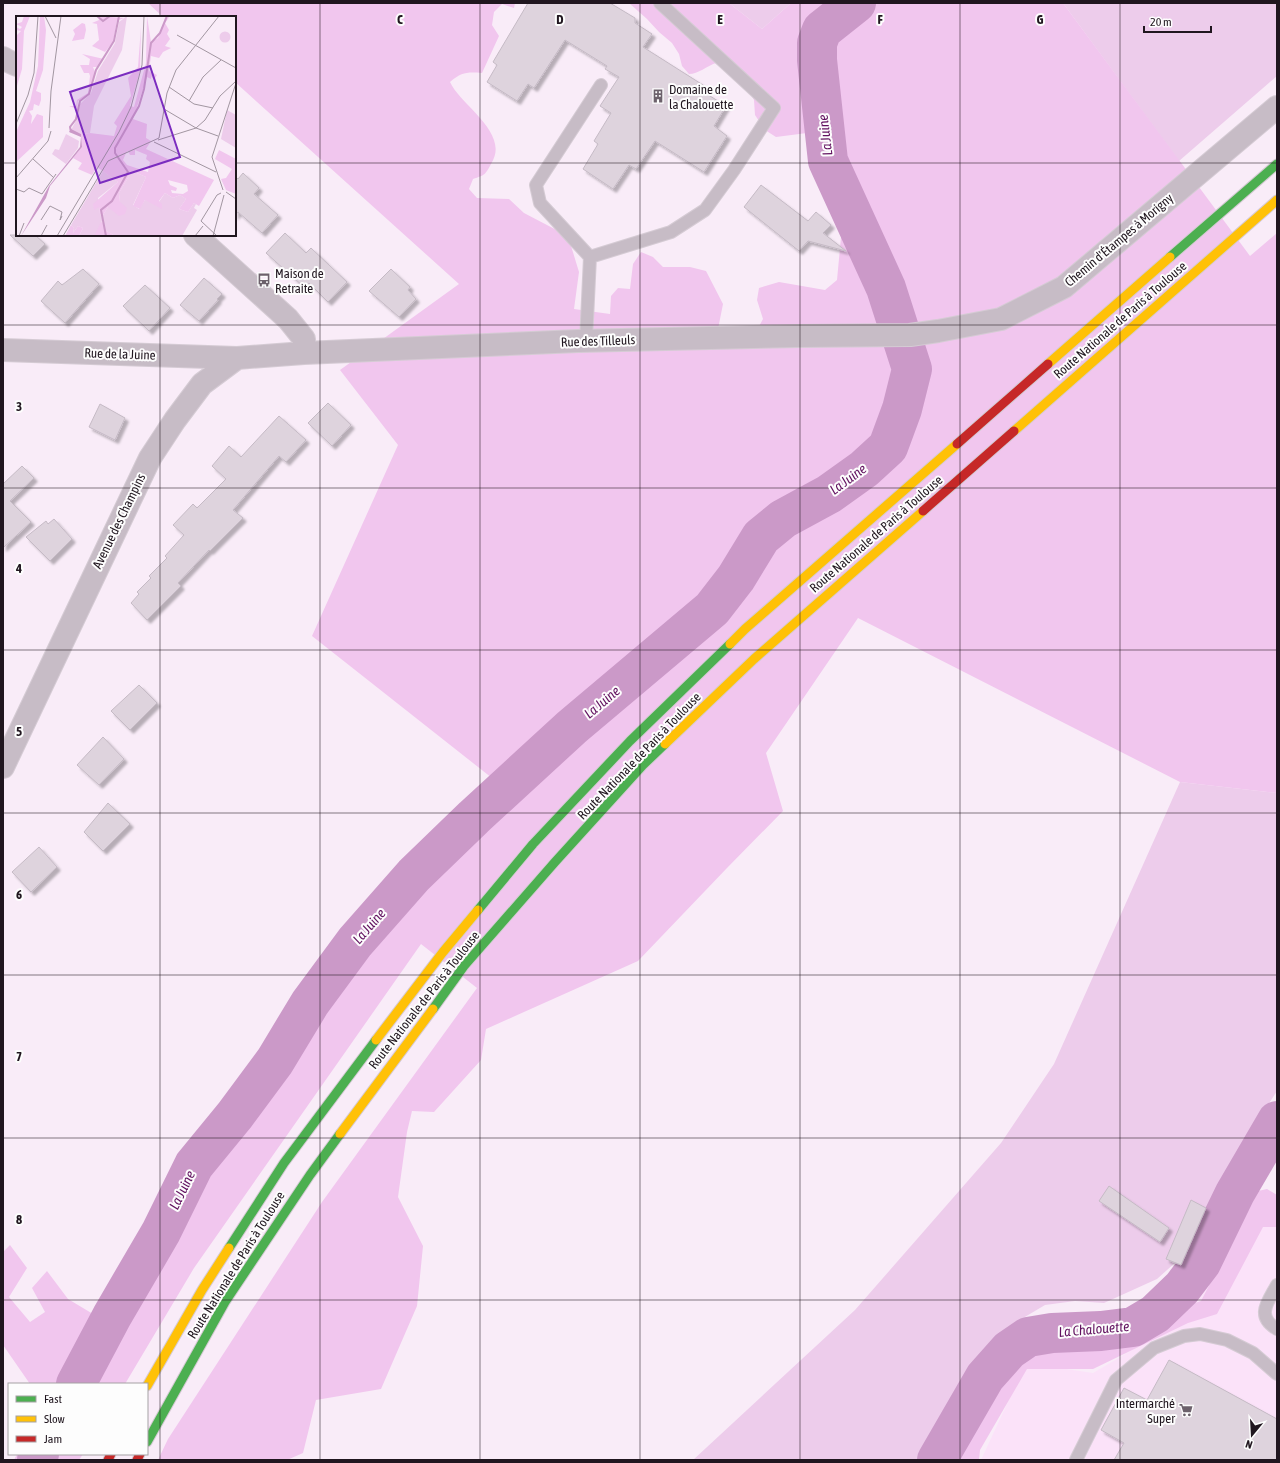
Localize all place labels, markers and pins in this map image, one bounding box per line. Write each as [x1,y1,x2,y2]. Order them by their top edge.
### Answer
place label: Domaine de la Chalouette [669,82,733,112]
building icon: Domaine de la Chalouette [650,88,666,104]
place label: Maison de Retraite [275,266,324,296]
bus stop icon: Maison de Retraite [256,272,272,288]
place label: Intermarché Super [1116,1396,1175,1426]
supermarket icon: Intermarché Super [1178,1402,1194,1418]

